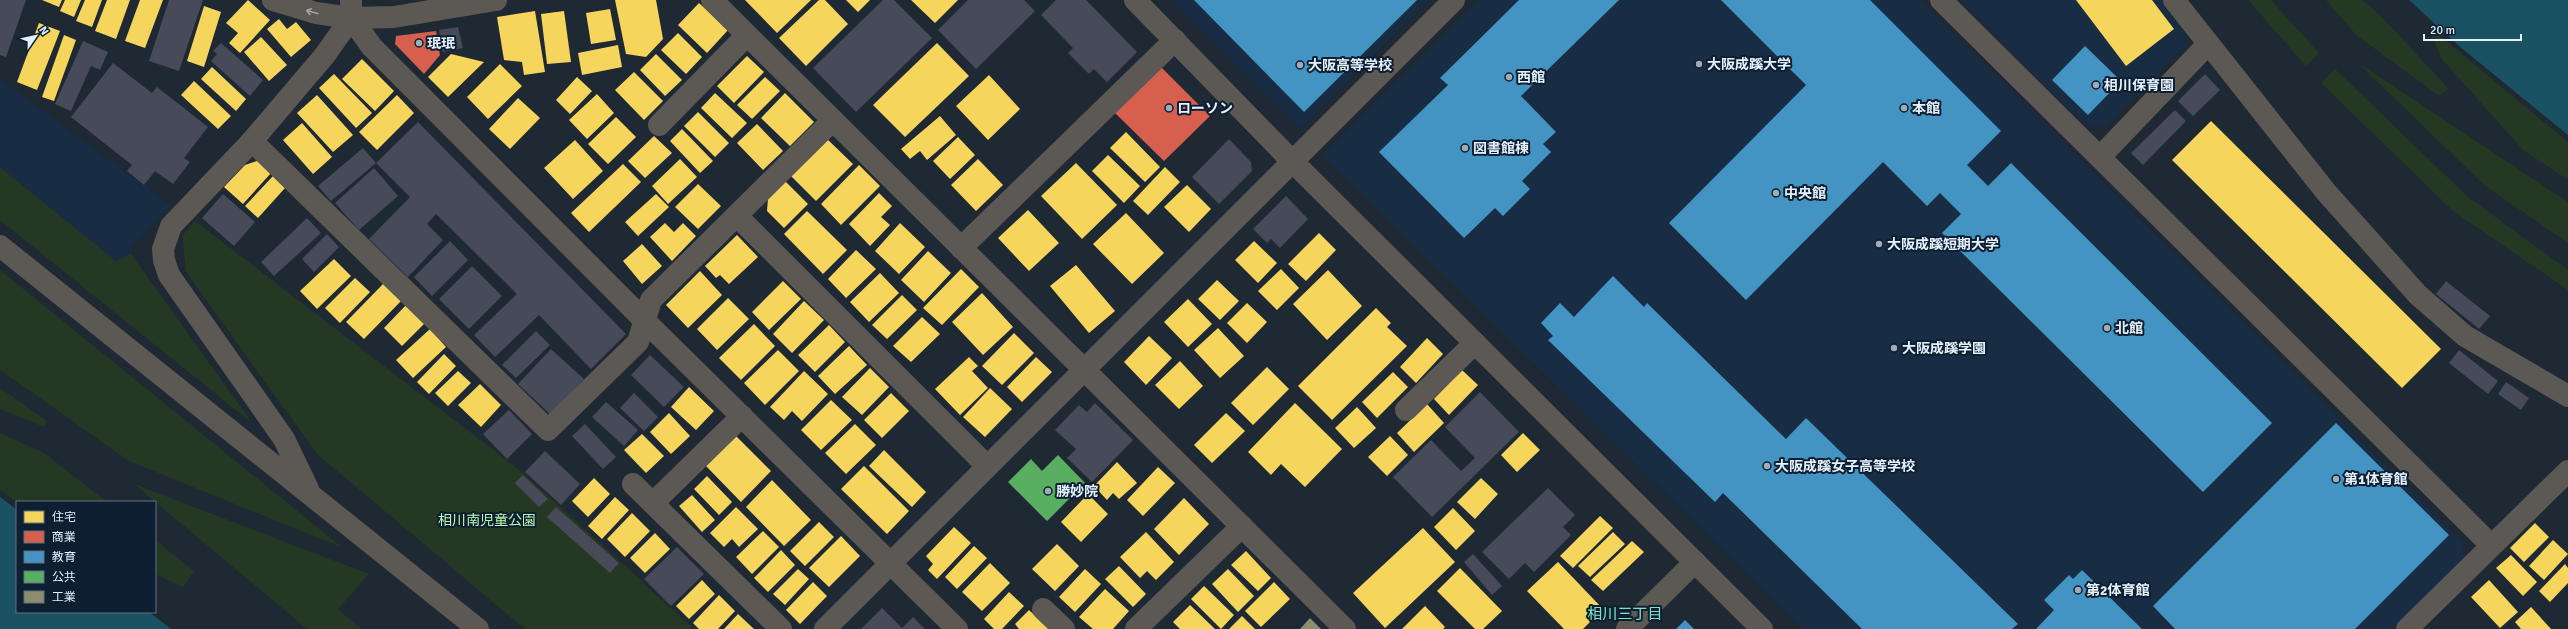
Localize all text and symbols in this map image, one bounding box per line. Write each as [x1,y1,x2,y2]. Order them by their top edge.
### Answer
one-way arrow [306,8,319,15]
north arrow [16,16,56,56]
scale bar [2424,16,2521,42]
text: 20 m [2430,23,2455,38]
text: N [36,24,51,37]
place label: 珉珉 [427,35,455,52]
marker: 珉珉 [414,38,424,48]
place label: 大阪成蹊大学 [1707,56,1791,73]
place label: 大阪高等学校 [1308,57,1392,74]
marker: 大阪成蹊大学 [1694,59,1704,69]
marker: 大阪高等学校 [1295,60,1305,70]
place label: 西館 [1517,69,1545,86]
marker: 西館 [1504,72,1514,82]
place label: 相川保育園 [2104,77,2174,94]
marker: 相川保育園 [2091,80,2101,90]
place label: ローソン [1177,100,1233,117]
place label: 本館 [1912,100,1940,117]
marker: ローソン [1164,103,1174,113]
marker: 本館 [1899,103,1909,113]
place label: 図書館棟 [1473,140,1529,157]
marker: 図書館棟 [1460,143,1470,153]
place label: 中央館 [1784,185,1826,202]
marker: 中央館 [1771,188,1781,198]
place label: 大阪成蹊短期大学 [1887,236,1999,253]
marker: 大阪成蹊短期大学 [1874,239,1884,249]
place label: 北館 [2115,320,2143,337]
marker: 北館 [2102,323,2112,333]
place label: 大阪成蹊学園 [1902,340,1986,357]
marker: 大阪成蹊学園 [1889,343,1899,353]
place label: 大阪成蹊女子高等学校 [1775,458,1915,475]
marker: 大阪成蹊女子高等学校 [1762,461,1772,471]
place label: 第1体育館 [2344,471,2408,488]
marker: 第1体育館 [2331,474,2341,484]
place label: 勝妙院 [1056,483,1098,500]
marker: 勝妙院 [1043,486,1053,496]
legend [16,501,156,613]
text: 住宅 [52,510,76,525]
park label: 相川南児童公園 [438,512,536,529]
text: 商業 [52,530,76,545]
text: 教育 [52,550,76,565]
text: 公共 [52,570,76,585]
place label: 第2体育館 [2086,582,2150,599]
marker: 第2体育館 [2073,585,2083,595]
text: 工業 [52,590,76,605]
district label: 相川三丁目 [1587,605,1663,623]

